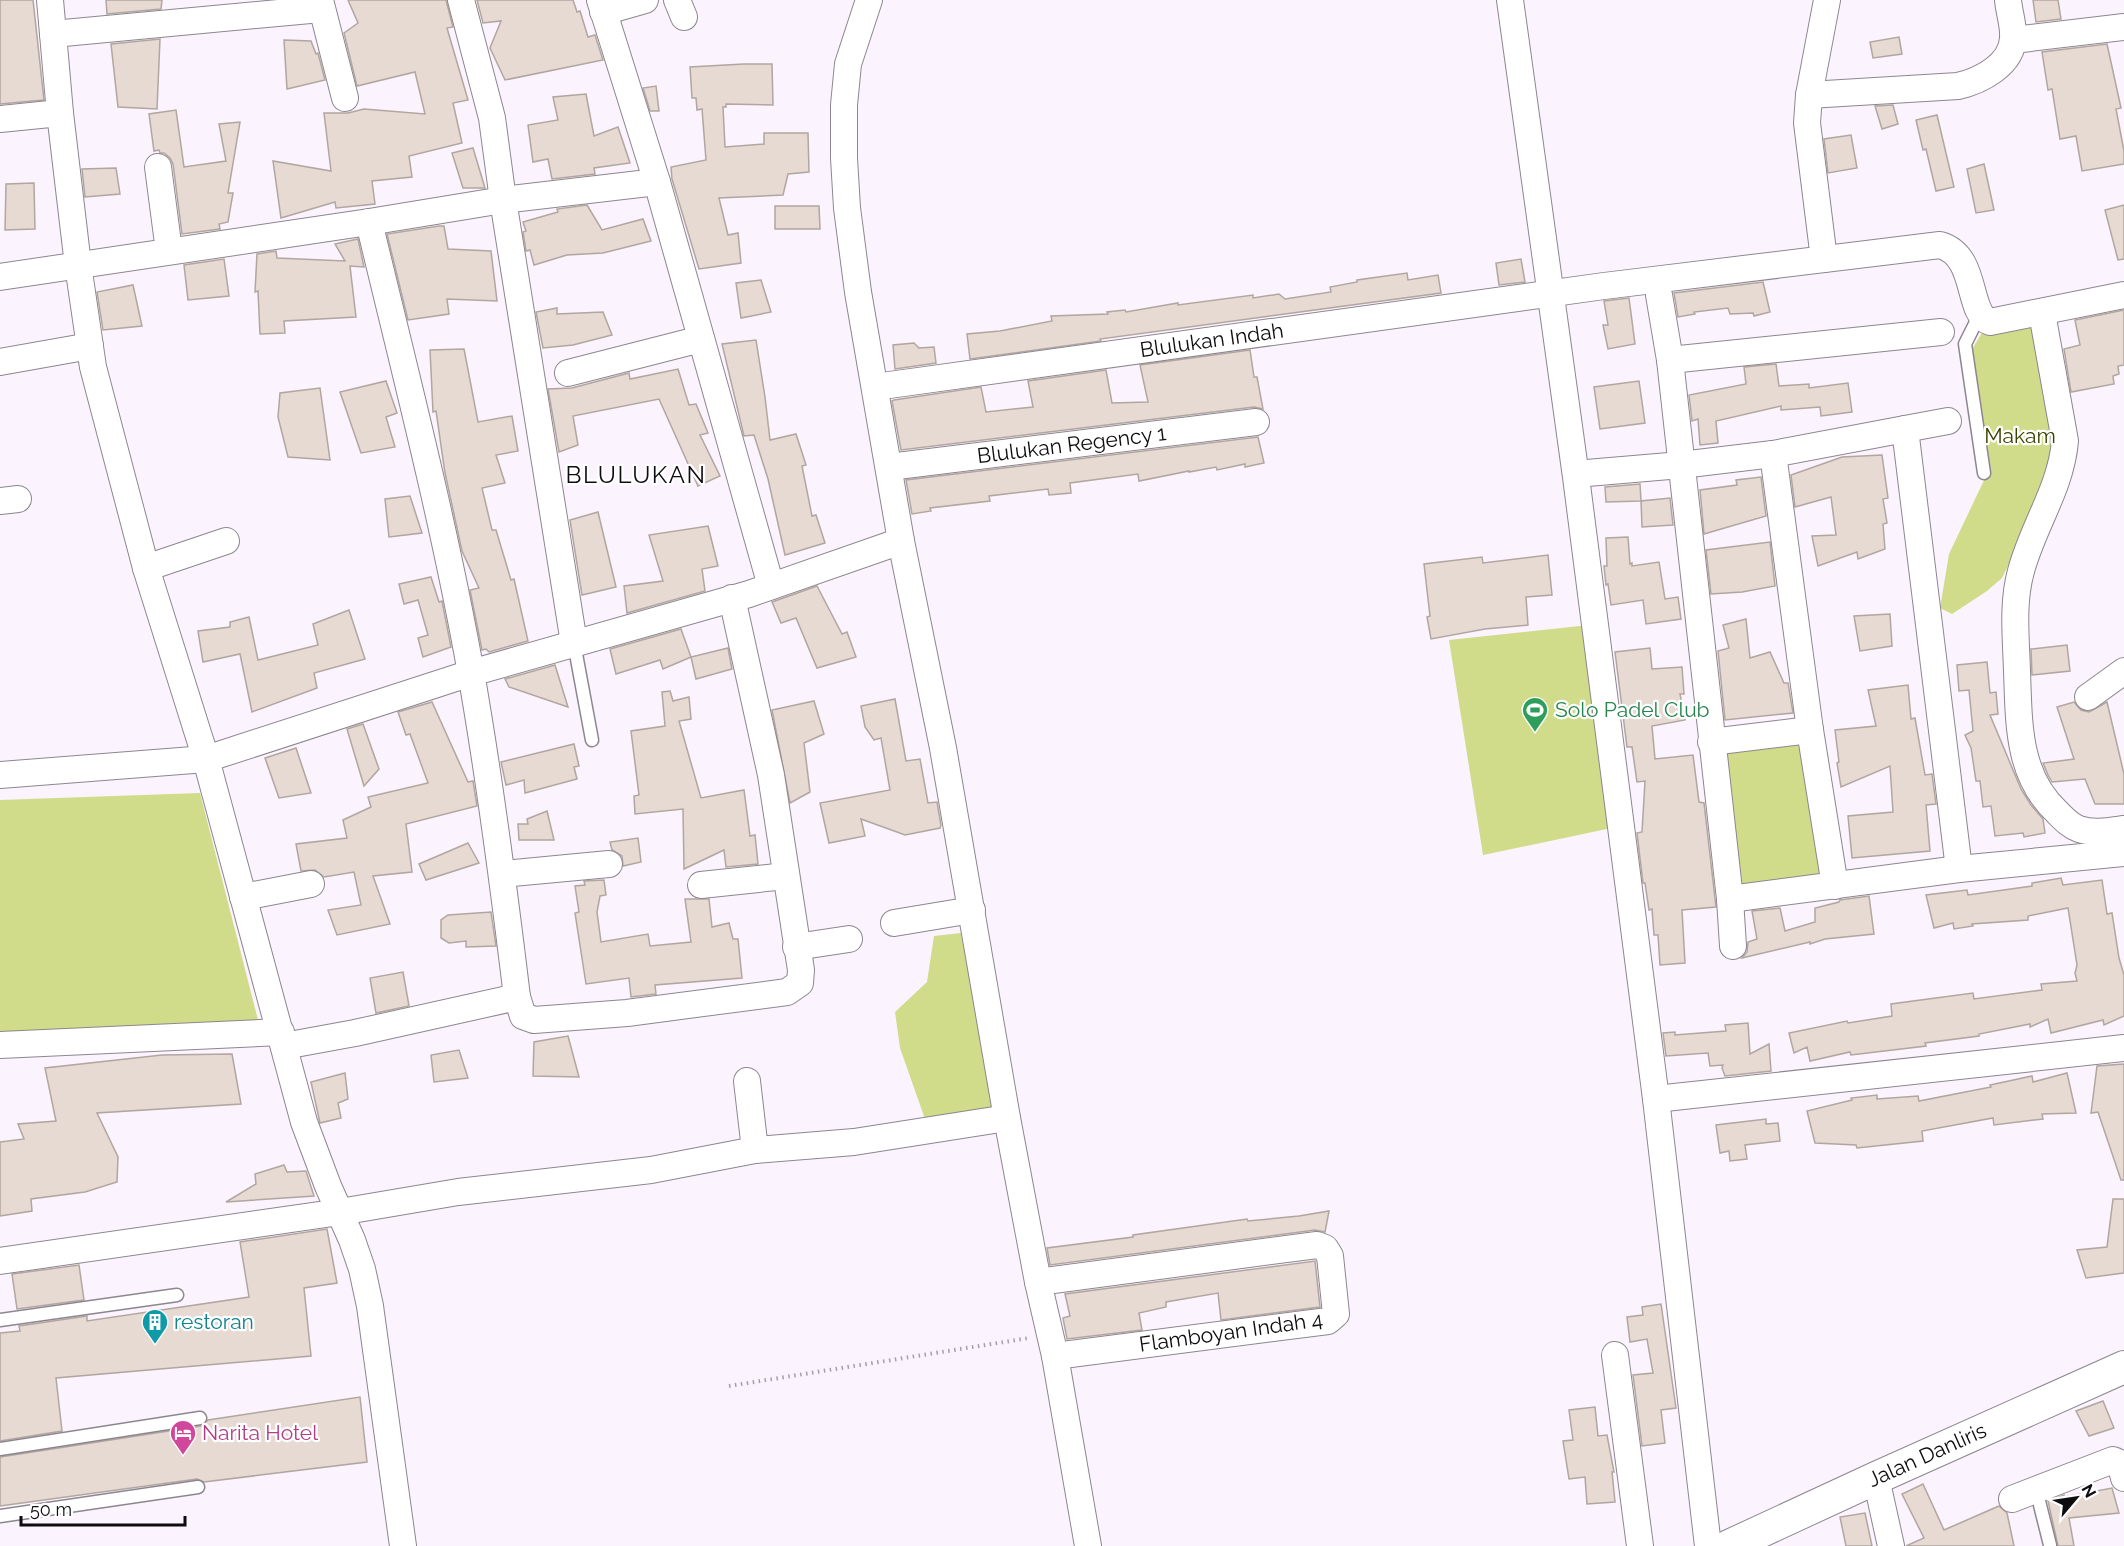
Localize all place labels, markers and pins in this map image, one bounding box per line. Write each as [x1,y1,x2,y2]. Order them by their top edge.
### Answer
sports icon: Solo Padel Club [1520,695,1550,733]
place label: Solo Padel Club [1555,697,1710,722]
building icon: restoran [140,1307,170,1345]
place label: restoran [174,1309,254,1334]
hotel icon: Narita Hotel [168,1418,198,1456]
place label: Narita Hotel [202,1420,318,1445]

